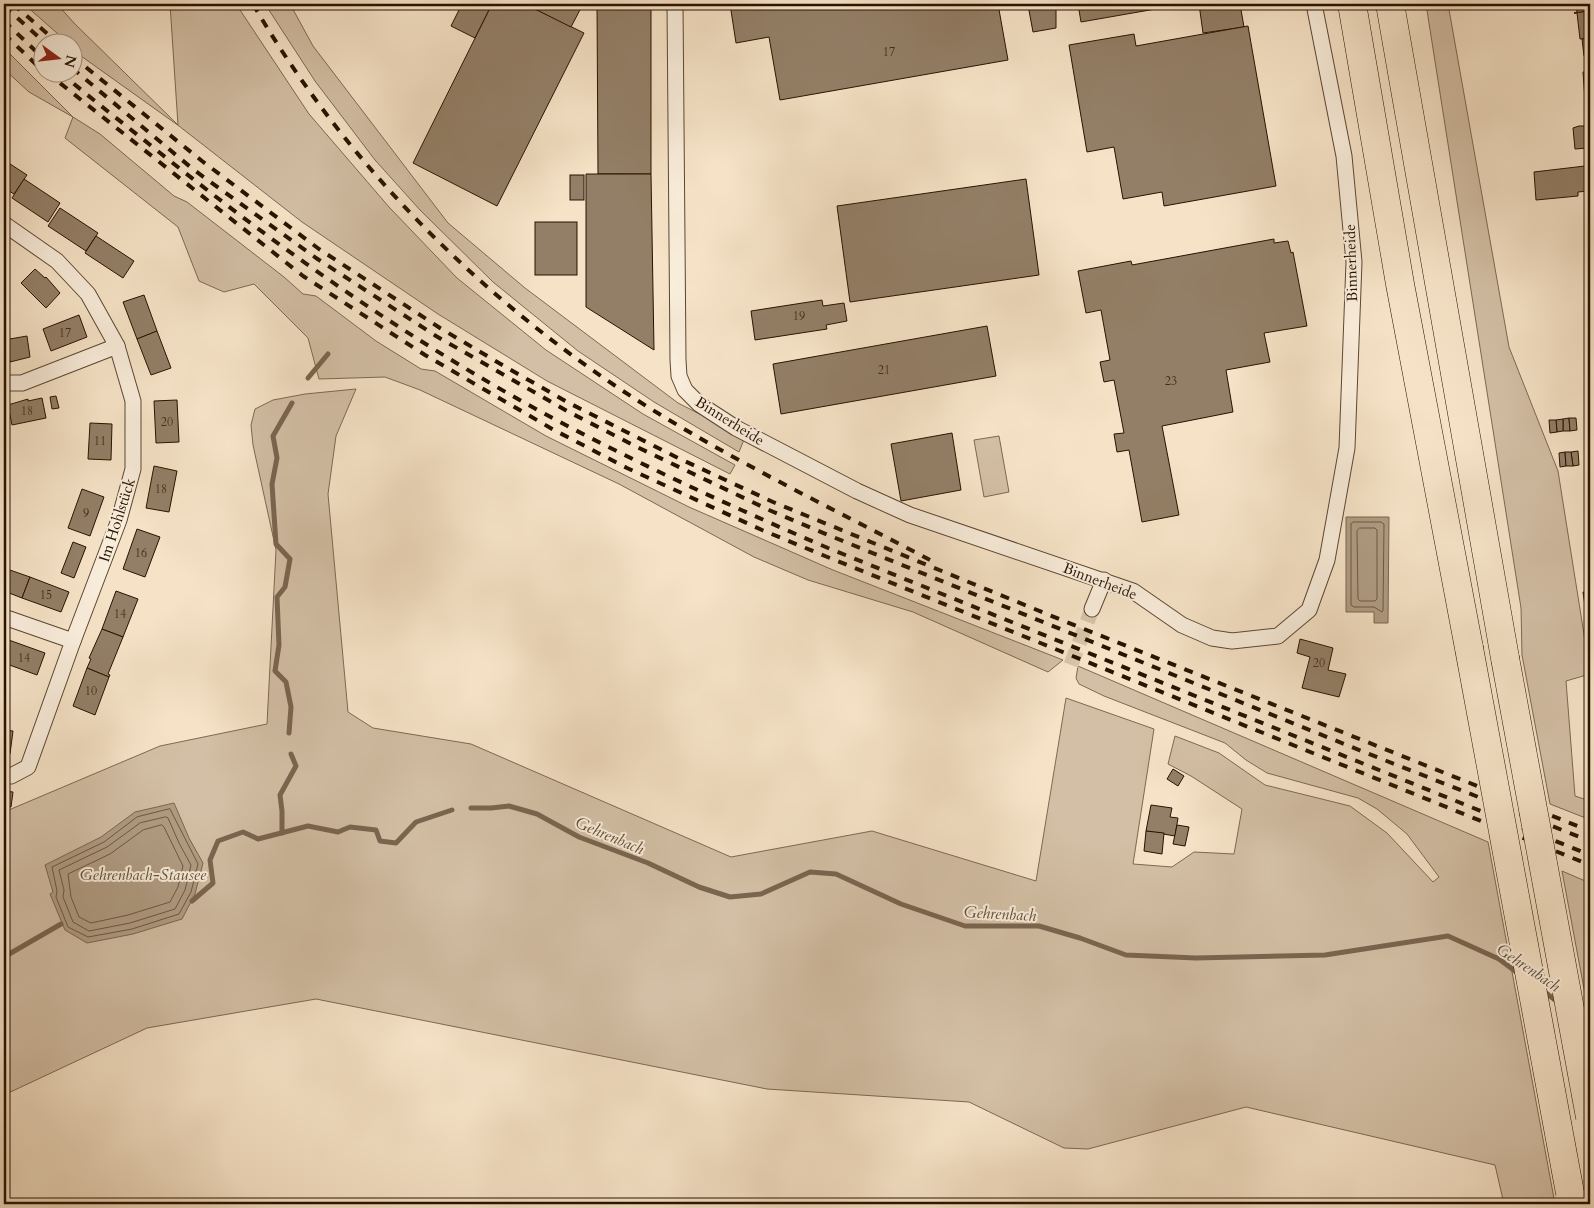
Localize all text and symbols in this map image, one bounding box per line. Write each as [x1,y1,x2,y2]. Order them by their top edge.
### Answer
north arrow [32,32,82,82]
house number: 17 [883,44,895,60]
text: N [59,53,81,70]
street label: Binnerheide [1340,224,1362,302]
house number: 19 [793,308,805,324]
house number: 17 [59,325,71,341]
house number: 21 [878,362,890,378]
house number: 23 [1165,373,1177,389]
street label: Binnerheide [692,392,768,450]
house number: 18 [21,403,33,419]
house number: 20 [161,414,173,430]
house number: 11 [94,433,106,449]
street label: Im Hohlstück [94,475,140,565]
house number: 18 [155,481,167,497]
house number: 9 [83,505,89,521]
house number: 16 [135,545,147,561]
street label: Binnerheide [1060,558,1140,604]
house number: 15 [40,587,52,603]
house number: 14 [114,606,126,622]
house number: 14 [18,650,30,666]
house number: 20 [1313,655,1325,671]
house number: 10 [85,683,97,699]
water label: Gehrenbach [572,812,648,860]
water label: Gehrenbach-Stausee [80,864,207,886]
water label: Gehrenbach [963,901,1037,927]
water label: Gehrenbach [1492,938,1565,997]

